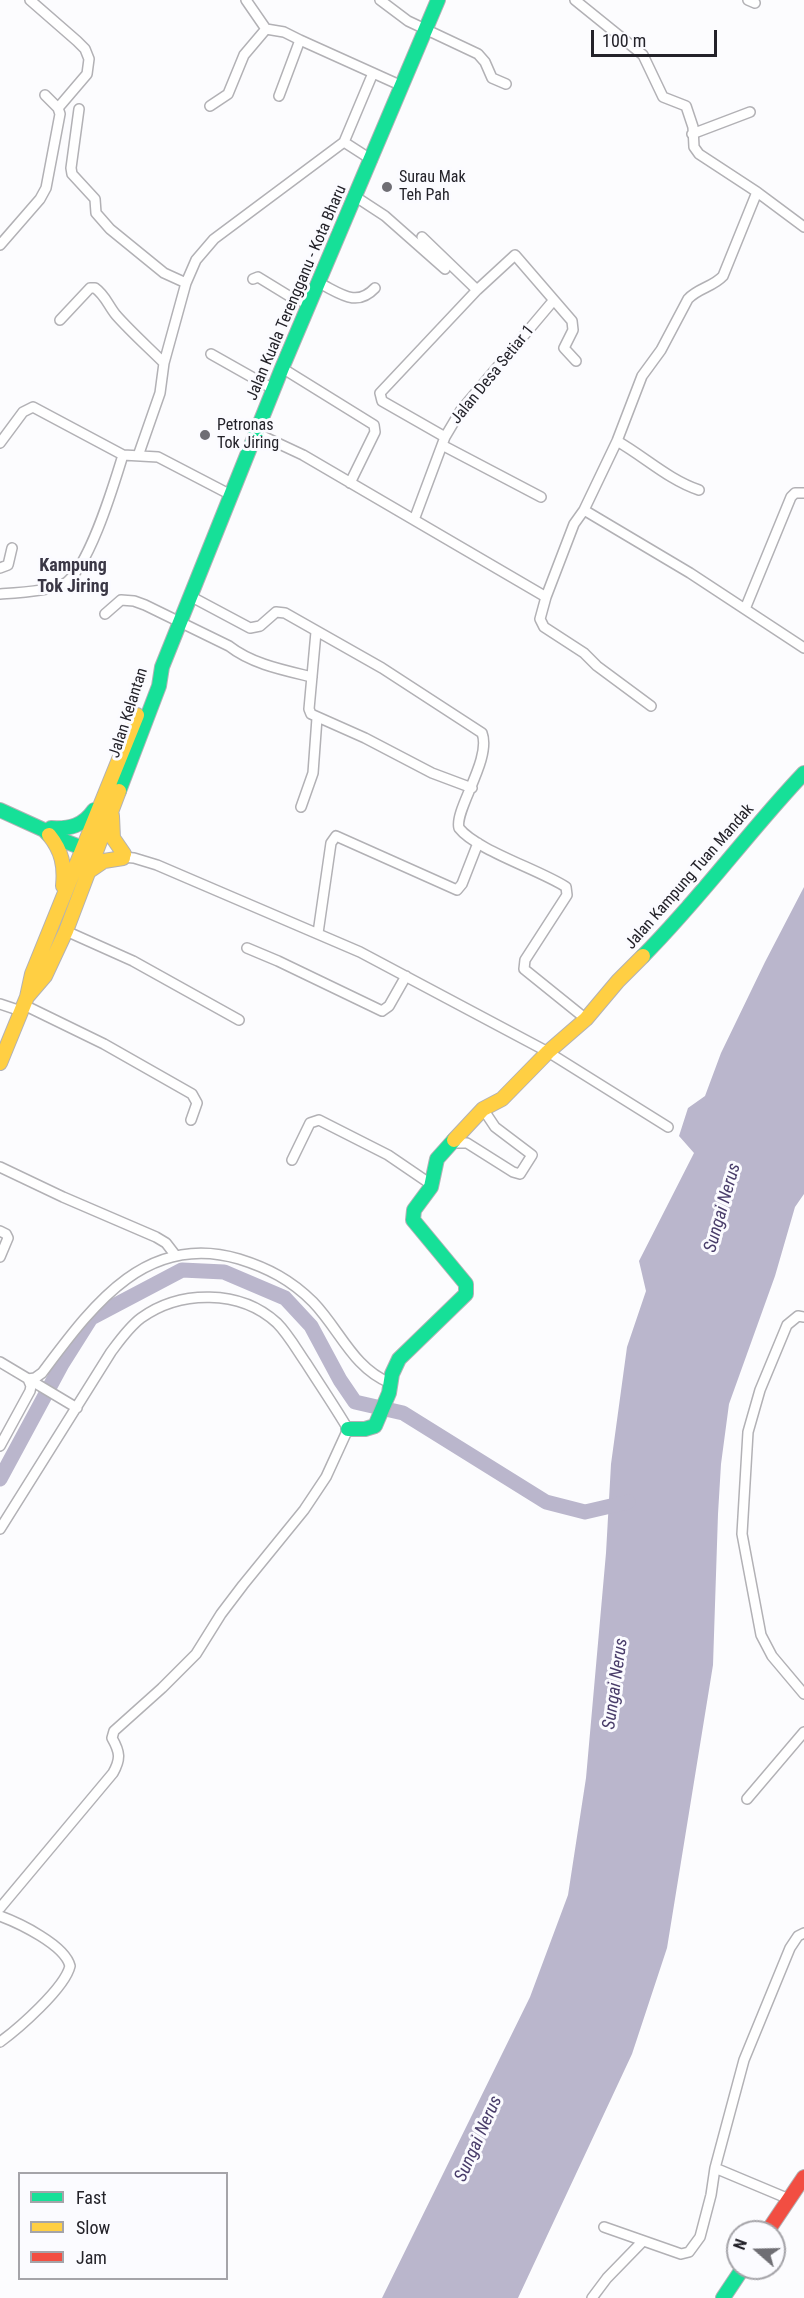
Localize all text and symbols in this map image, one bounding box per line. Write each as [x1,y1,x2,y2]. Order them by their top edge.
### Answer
scale bar [594,18,720,56]
text: 100 m [602,30,646,51]
place label: Surau Mak Teh Pah [399,168,466,206]
marker: Surau Mak Teh Pah [380,180,394,194]
street label: Jalan Kuala Terengganu - Kota Bharu [243,183,351,403]
street label: Jalan Desa Setiar 1 [447,322,539,428]
place label: Petronas Tok Jiring [217,416,279,454]
marker: Petronas Tok Jiring [198,428,212,442]
district label: Kampung Tok Jiring [37,555,109,598]
street label: Jalan Kelantan [105,666,153,760]
street label: Jalan Kampung Tuan Mandak [622,800,758,954]
water label: Sungai Nerus [700,1161,746,1255]
water label: Sungai Nerus [599,1637,633,1731]
water label: Sungai Nerus [450,2093,508,2185]
legend [18,2172,228,2280]
text: Fast [76,2187,107,2208]
text: Slow [76,2217,110,2238]
north arrow [726,2220,786,2280]
text: N [730,2237,751,2252]
text: Jam [76,2247,107,2268]

